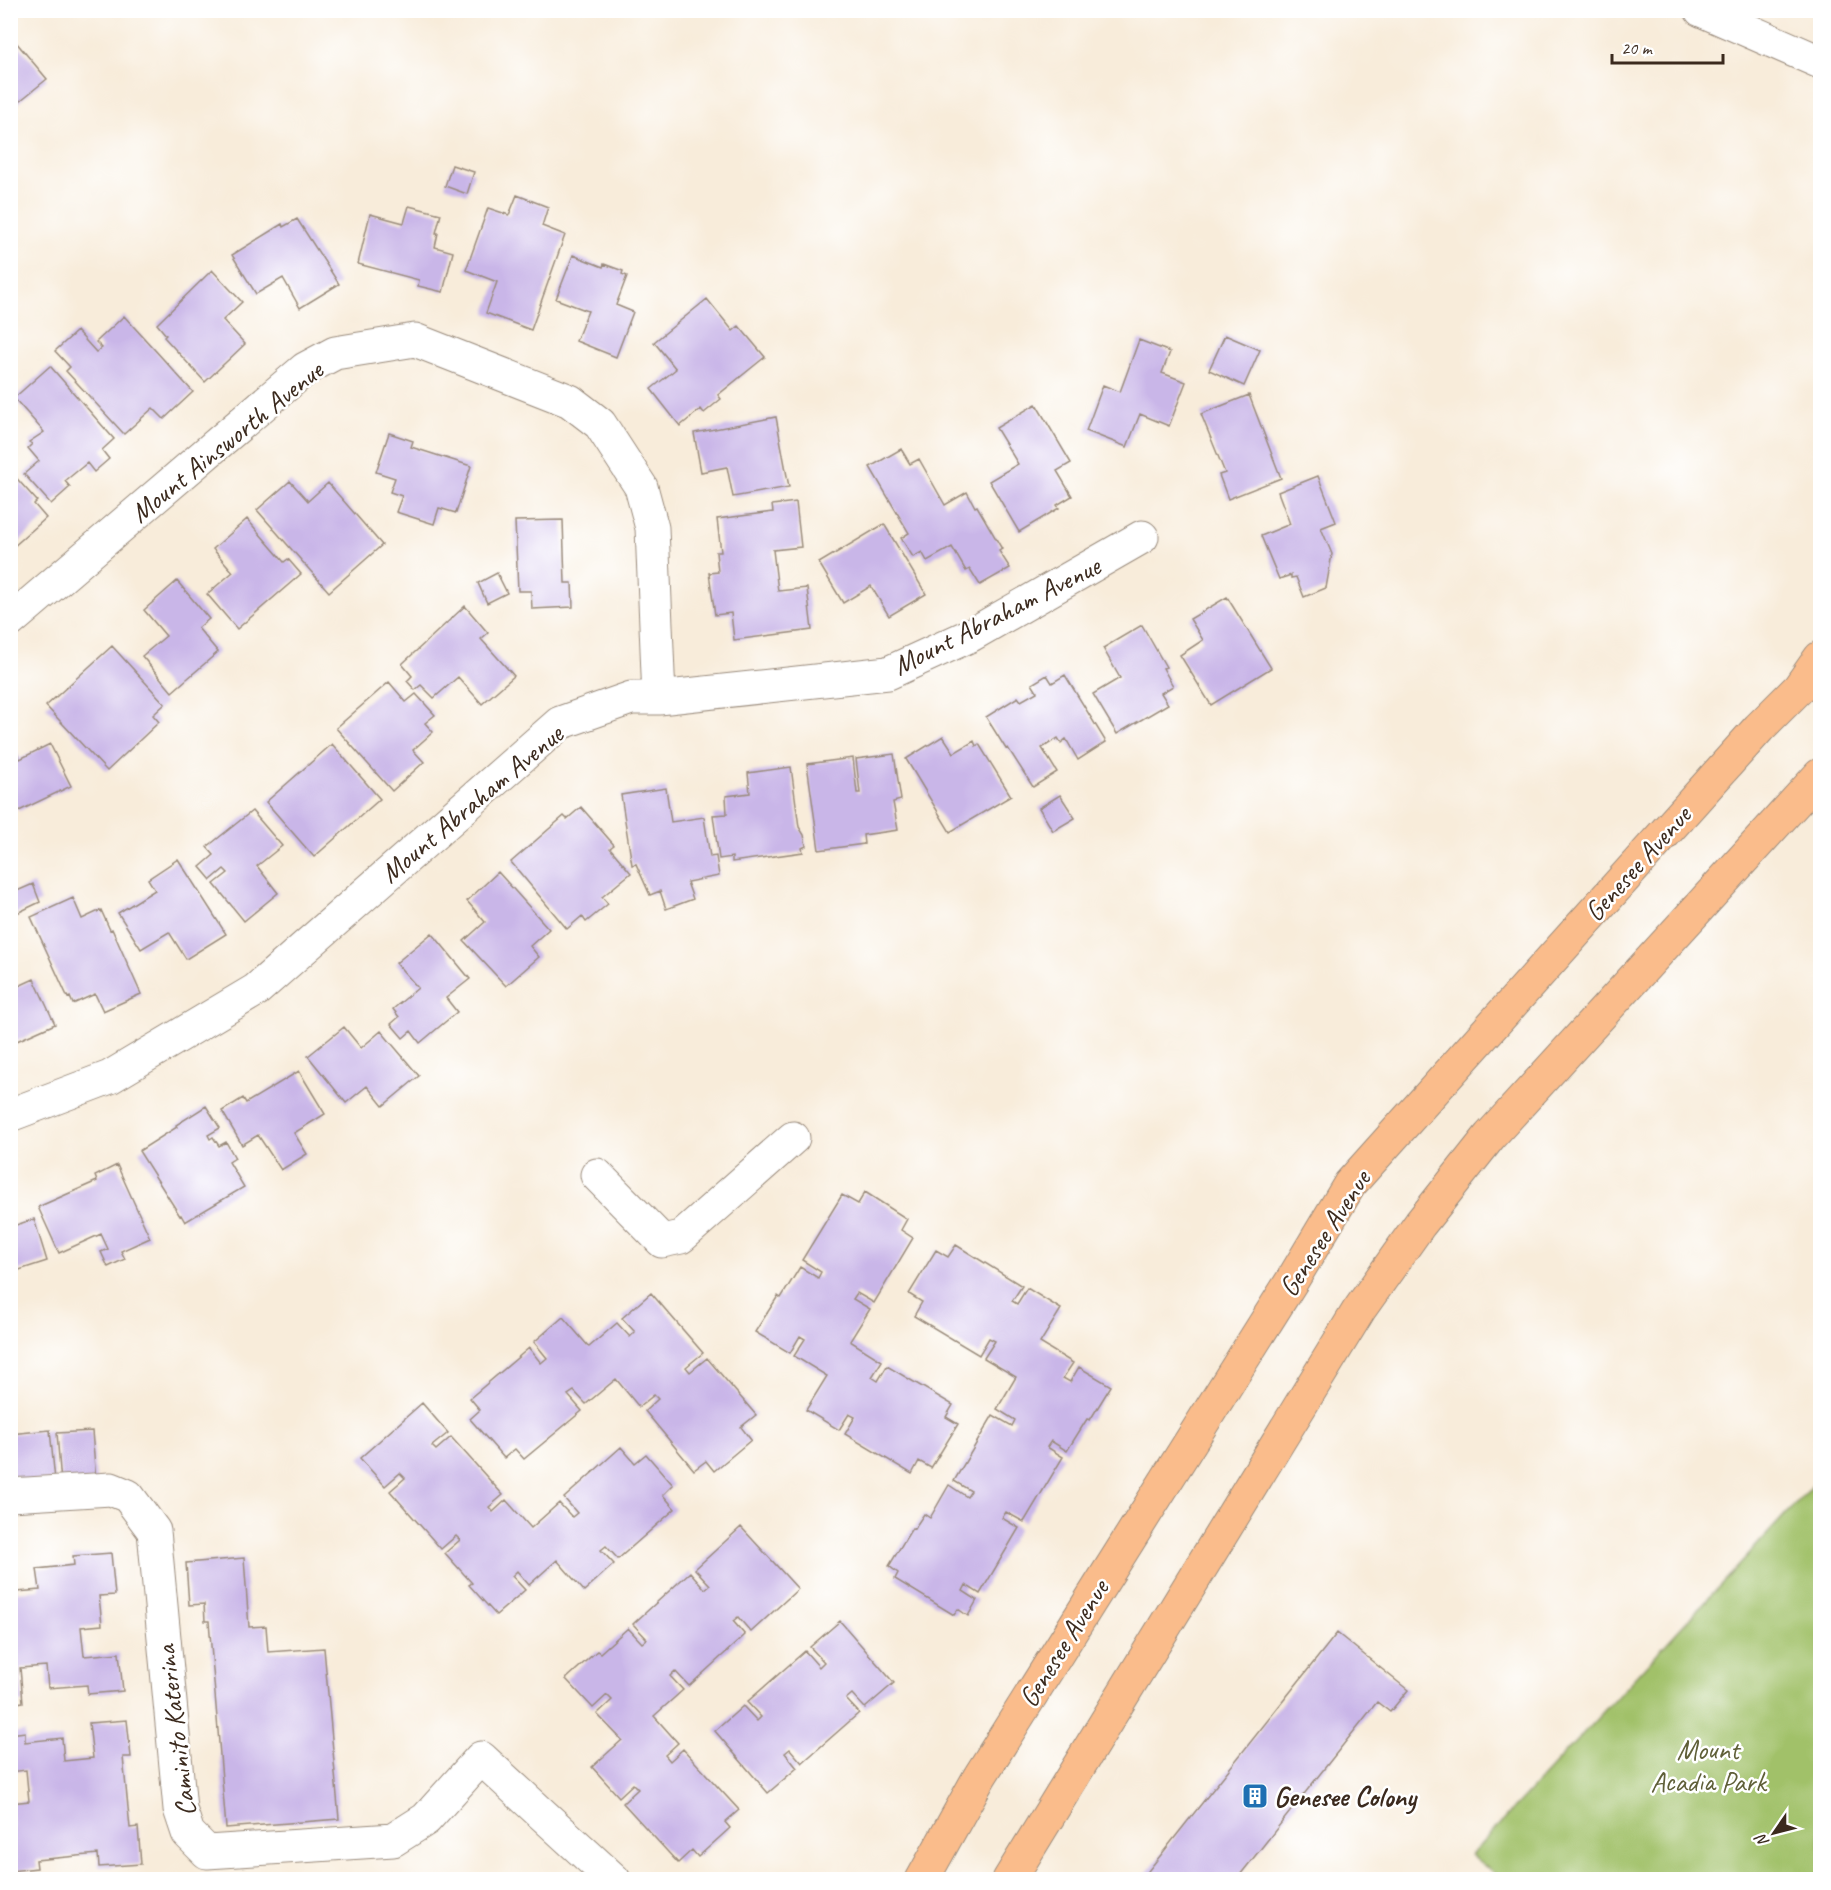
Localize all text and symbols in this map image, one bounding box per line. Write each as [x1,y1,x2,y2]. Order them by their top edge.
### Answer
scale bar [1612,27,1723,65]
text: 20 m [1621,37,1654,59]
street label: Mount Ainsworth Avenue [123,352,331,530]
street label: Mount Abraham Avenue [887,547,1108,683]
street label: Mount Abraham Avenue [373,715,571,890]
street label: Genesee Avenue [1576,797,1700,928]
street label: Genesee Avenue [1271,1162,1379,1303]
street label: Genesee Avenue [1011,1572,1117,1713]
street label: Caminito Katerina [147,1642,203,1818]
park label: Mount Acadia Park [1650,1732,1768,1799]
place label: Genesee Colony [1274,1779,1418,1815]
building icon: Genesee Colony [1240,1781,1270,1811]
north arrow [1744,1803,1804,1863]
text: N [1750,1829,1774,1851]

